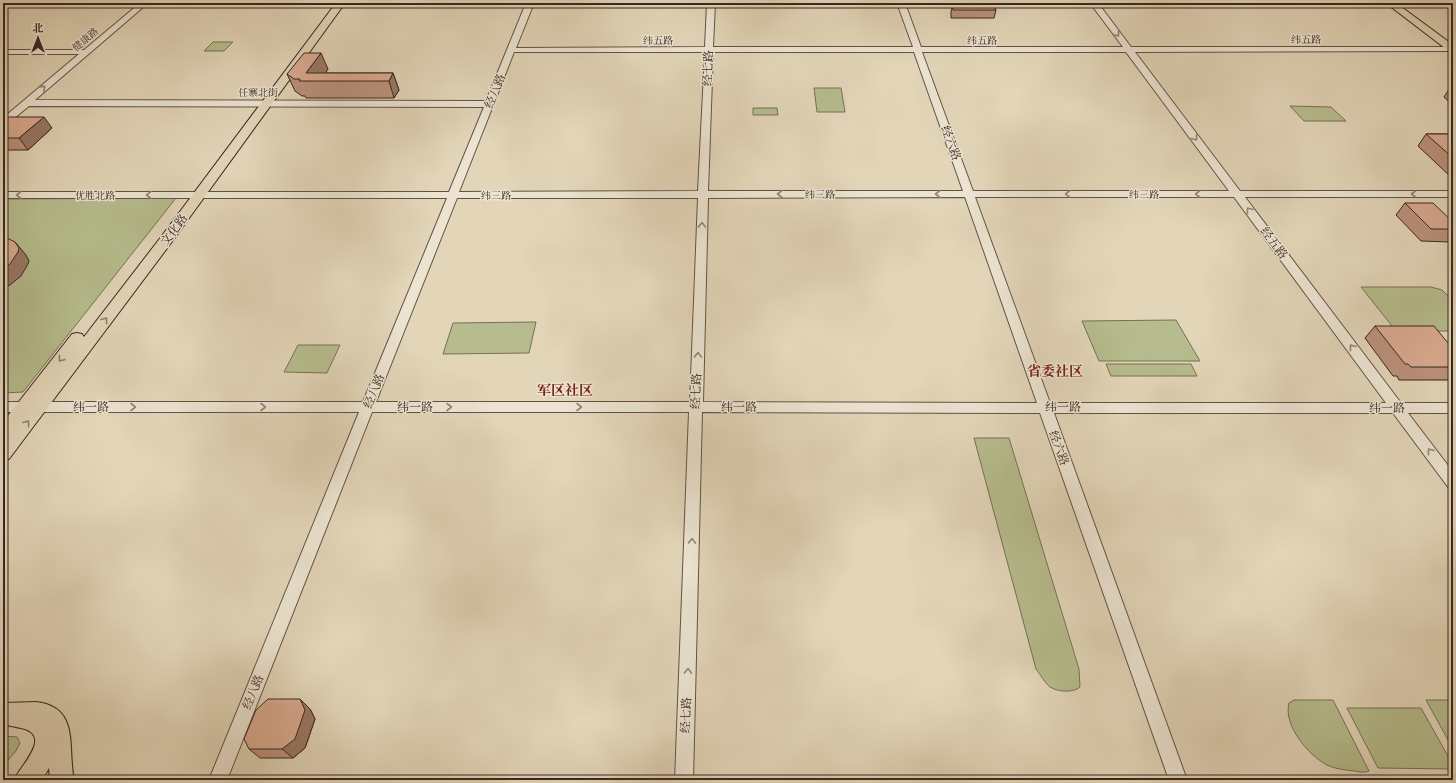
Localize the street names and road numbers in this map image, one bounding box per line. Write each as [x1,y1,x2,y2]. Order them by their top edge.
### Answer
street label: 健康路 [70,26,101,54]
street label: 纬五路 [1291,34,1321,46]
street label: 纬五路 [643,35,673,47]
street label: 纬五路 [967,35,997,47]
street label: 经七路 [700,50,717,86]
street label: 经八路 [482,72,509,111]
street label: 任寨北街 [238,87,278,99]
street label: 经六路 [937,124,964,163]
street label: 纬三路 [805,189,835,201]
street label: 纬三路 [1129,189,1159,201]
street label: 优胜北路 [75,190,115,202]
street label: 纬三路 [481,190,511,202]
street label: 文化路 [158,211,191,249]
street label: 经五路 [1257,224,1290,262]
street label: 经八路 [361,372,388,411]
street label: 经七路 [688,373,705,409]
street label: 纬一路 [73,400,109,415]
street label: 纬一路 [397,400,433,415]
street label: 纬一路 [721,400,757,415]
street label: 纬一路 [1045,400,1081,415]
street label: 纬一路 [1369,401,1405,416]
street label: 经六路 [1045,429,1072,468]
street label: 经八路 [240,673,267,712]
street label: 经七路 [678,697,695,733]

